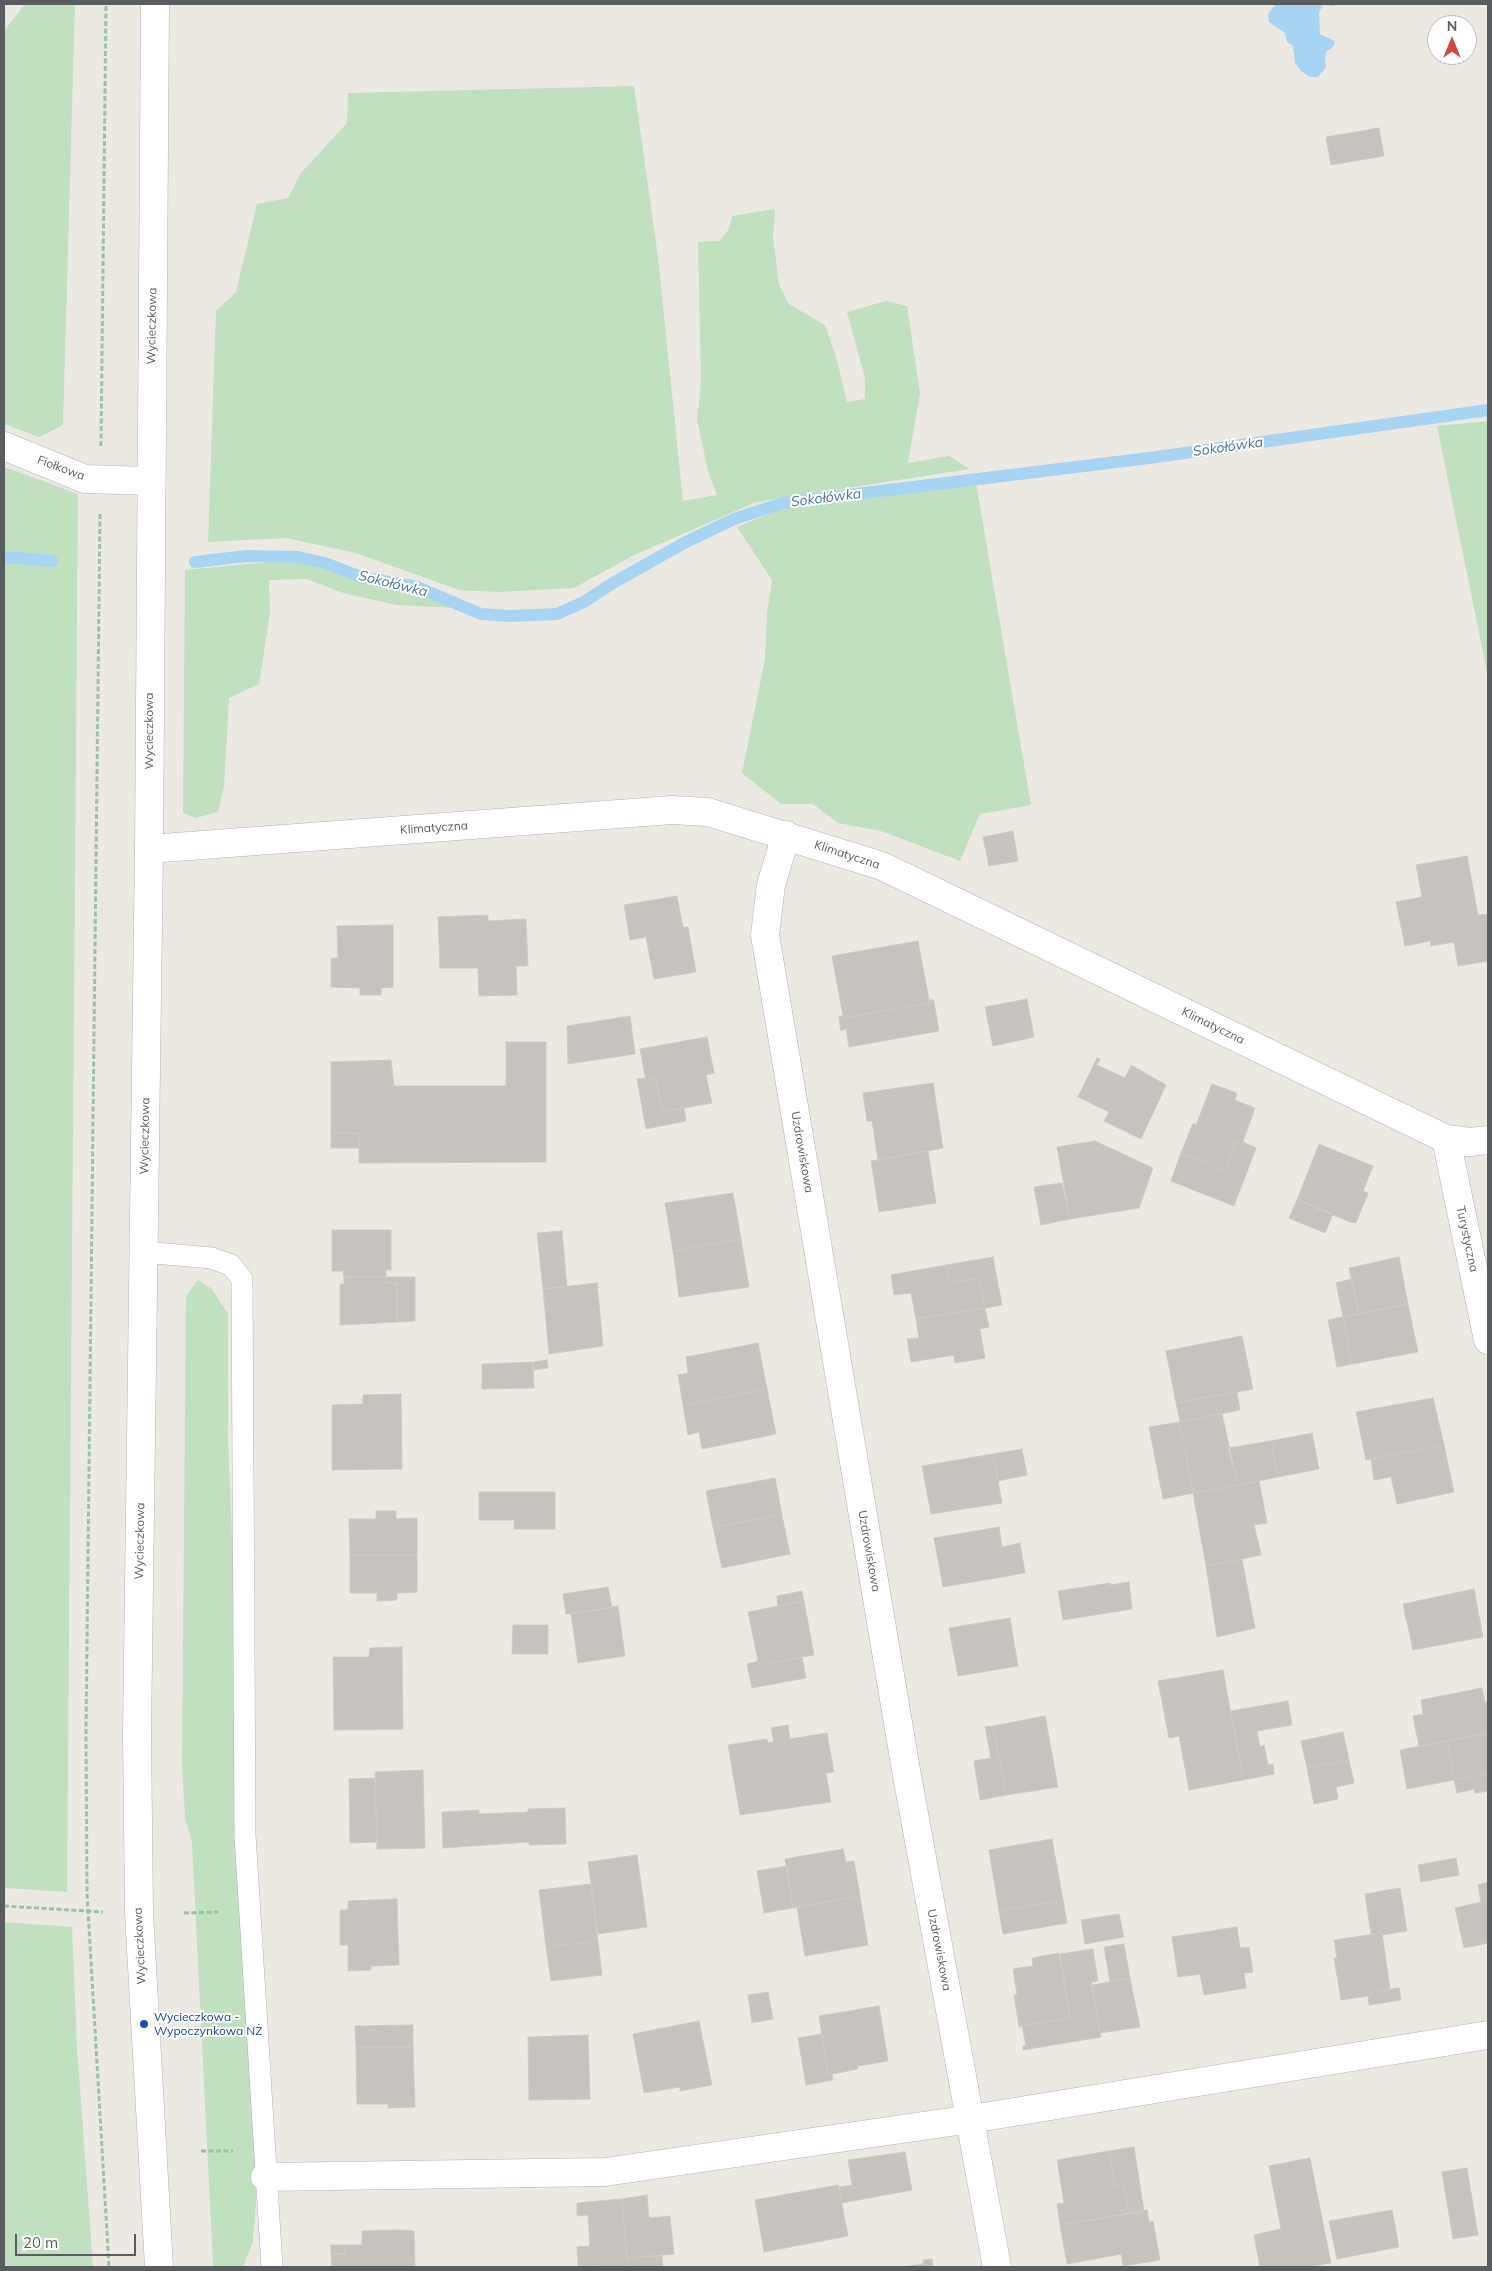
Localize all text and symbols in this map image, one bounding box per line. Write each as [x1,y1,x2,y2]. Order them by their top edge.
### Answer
north arrow [1427,15,1477,65]
text: N [1447,17,1457,35]
street label: Wycieczkowa [144,287,160,365]
water label: Sokołówka [1192,434,1264,460]
street label: Fiołkowa [35,453,87,483]
water label: Sokołówka [790,485,862,511]
water label: Sokołówka [357,567,429,601]
street label: Wycieczkowa [142,692,156,770]
street label: Klimatyczna [400,818,468,838]
street label: Klimatyczna [812,838,882,872]
street label: Klimatyczna [1179,1005,1247,1047]
street label: Wycieczkowa [137,1097,153,1175]
street label: Uzdrowiskowa [788,1110,816,1194]
street label: Turystyczna [1453,1205,1481,1273]
street label: Wycieczkowa [132,1502,148,1580]
street label: Uzdrowiskowa [855,1509,883,1593]
street label: Wycieczkowa [131,1907,149,1985]
street label: Uzdrowiskowa [924,1908,954,1992]
place label: Wycieczkowa - Wypoczynkowa NŻ [154,2010,262,2038]
marker: Wycieczkowa - Wypoczynkowa NŻ [138,2018,150,2030]
scale bar [18,2224,139,2256]
text: 20 m [23,2233,58,2252]

